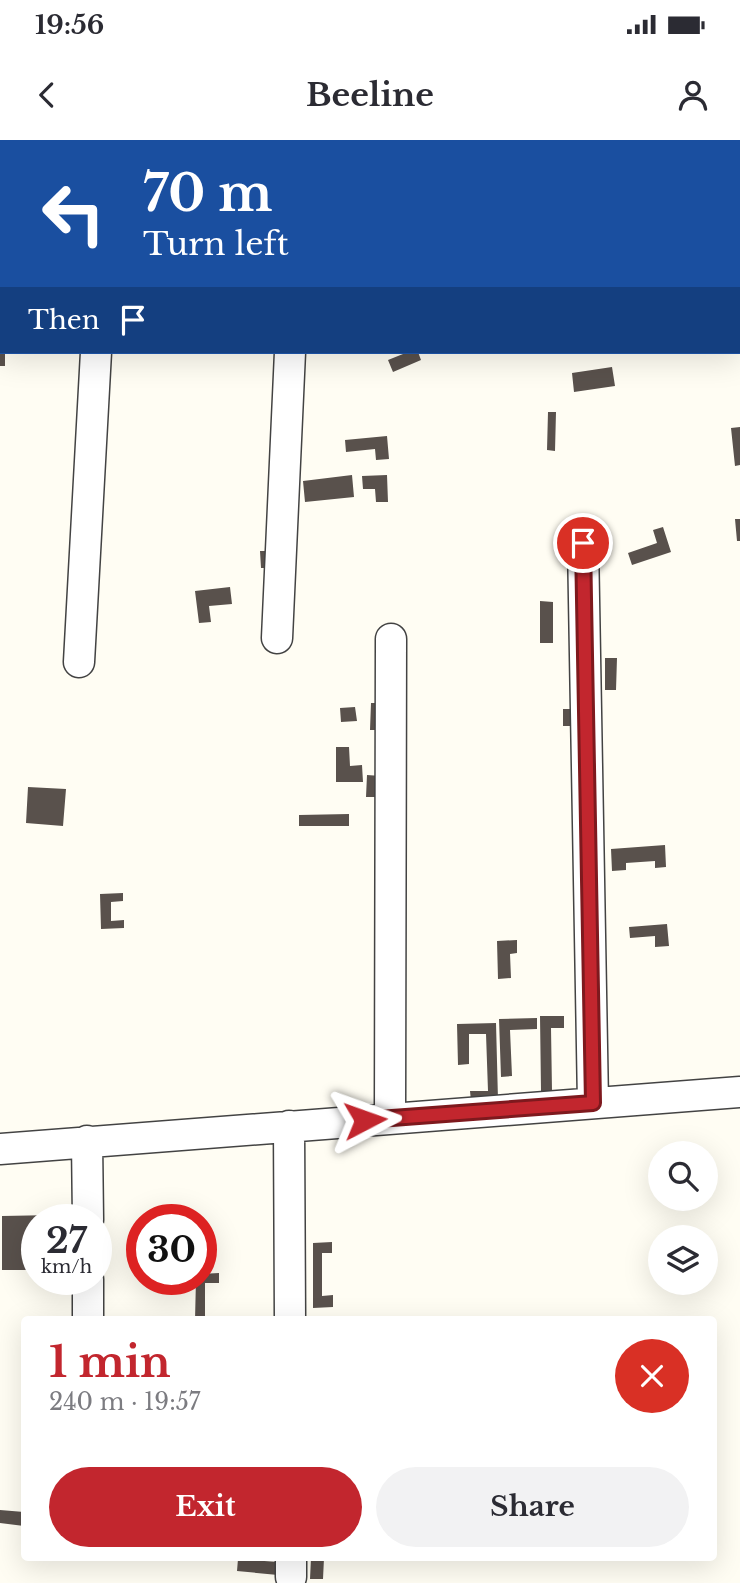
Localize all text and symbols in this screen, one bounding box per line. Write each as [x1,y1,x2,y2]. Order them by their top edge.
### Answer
text: 19:56 [35,9,104,41]
text: Beeline [306,75,434,115]
icon: back [28,76,66,114]
icon: person [674,76,712,114]
text: 70 m [143,163,273,224]
icon: left [28,168,119,259]
text: Turn left [143,224,289,264]
icon: arrive [114,301,152,339]
text: Then [28,304,100,336]
pin [553,513,613,573]
icon: arrive [564,524,602,562]
position arrow [328,1083,402,1157]
map controls [648,1141,718,1295]
button: search [648,1141,718,1211]
speed limit sign: 30 [126,1204,217,1295]
text: 27 [46,1219,87,1262]
button: layers [648,1225,718,1295]
text: km/h [41,1256,92,1278]
text: 1 min [49,1336,171,1388]
button: close [615,1339,689,1413]
text: 240 m · 19:57 [49,1388,200,1416]
button: Exit [49,1467,362,1547]
button: Share [376,1467,689,1547]

